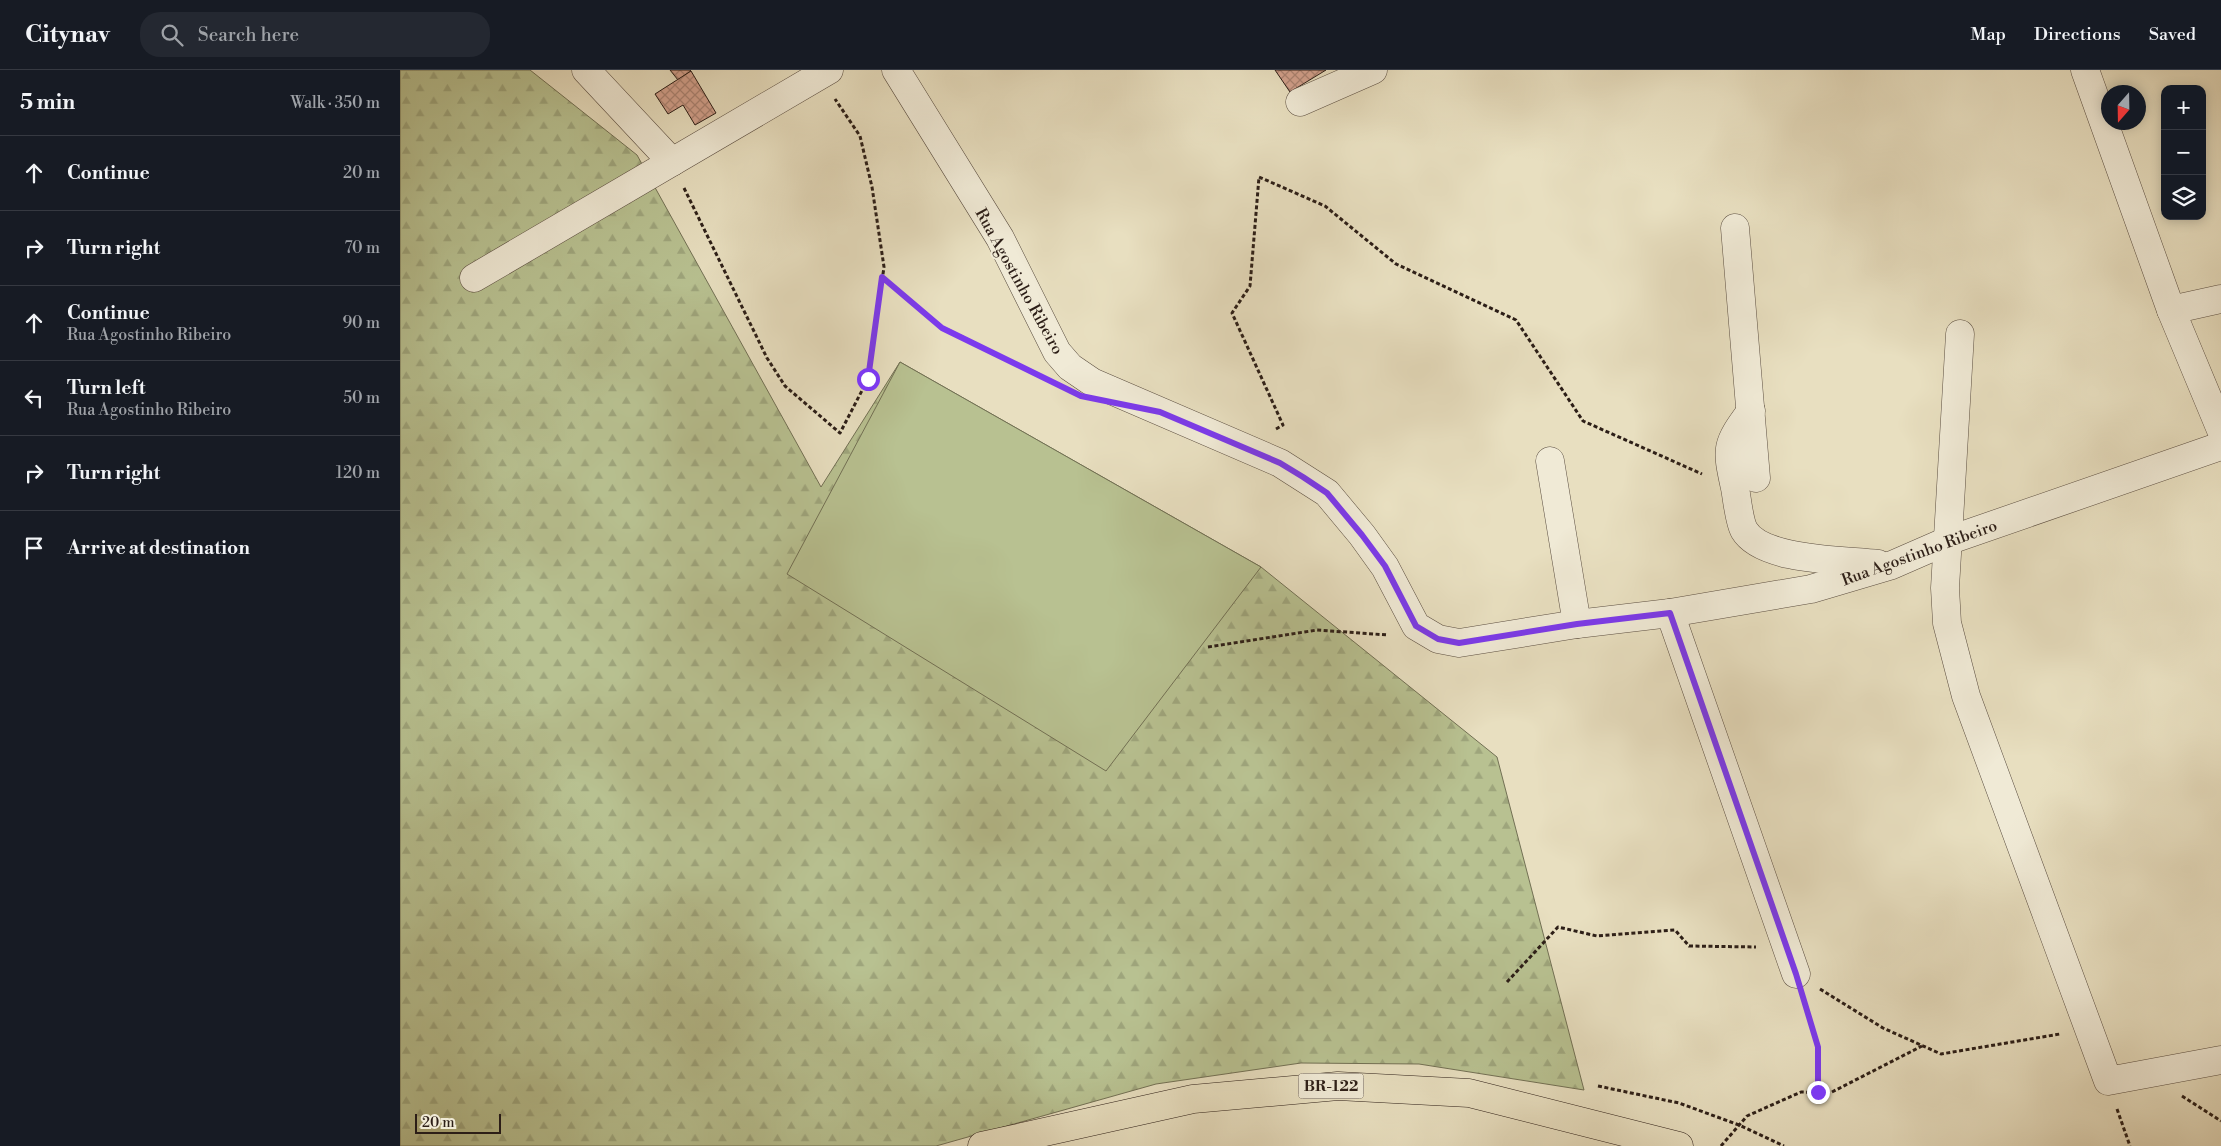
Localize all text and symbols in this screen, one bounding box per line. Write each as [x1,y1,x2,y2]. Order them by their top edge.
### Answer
search box [140,12,490,57]
text: Citynav [25,20,110,50]
icon: search [158,21,186,49]
text: Search here [198,23,299,47]
text: Map [1970,23,2006,46]
text: Directions [2034,23,2121,46]
text: Saved [2149,23,2196,46]
north arrow [2101,85,2146,130]
map controls [2161,85,2206,220]
button: + [2161,85,2206,130]
text: 5 min [20,90,75,116]
text: Walk · 350 m [291,93,380,113]
button: − [2161,130,2206,175]
icon: ahead [20,159,48,187]
text: Continue [67,161,150,185]
text: 20 m [343,163,380,183]
button: layers [2161,175,2206,220]
street label: Rua Agostinho Ribeiro [971,205,1068,358]
icon: right [20,234,48,262]
text: Turn right [67,236,160,260]
text: 70 m [344,238,380,258]
text: Continue [67,301,150,325]
icon: ahead [20,309,48,337]
text: 90 m [342,313,380,333]
text: Rua Agostinho Ribeiro [67,325,231,345]
route start [857,368,880,391]
text: Turn left [67,376,146,400]
icon: left [20,384,48,412]
text: 50 m [343,388,380,408]
text: Rua Agostinho Ribeiro [67,400,231,420]
icon: right [20,459,48,487]
text: Turn right [67,461,160,485]
text: 120 m [336,463,380,483]
street label: Rua Agostinho Ribeiro [1839,515,2000,590]
icon: arrive [20,534,48,562]
text: Arrive at destination [67,536,250,560]
road number: BR-122 [1298,1074,1364,1098]
route end [1807,1081,1830,1104]
scale bar [415,1111,501,1134]
text: 20 m [422,1114,454,1132]

